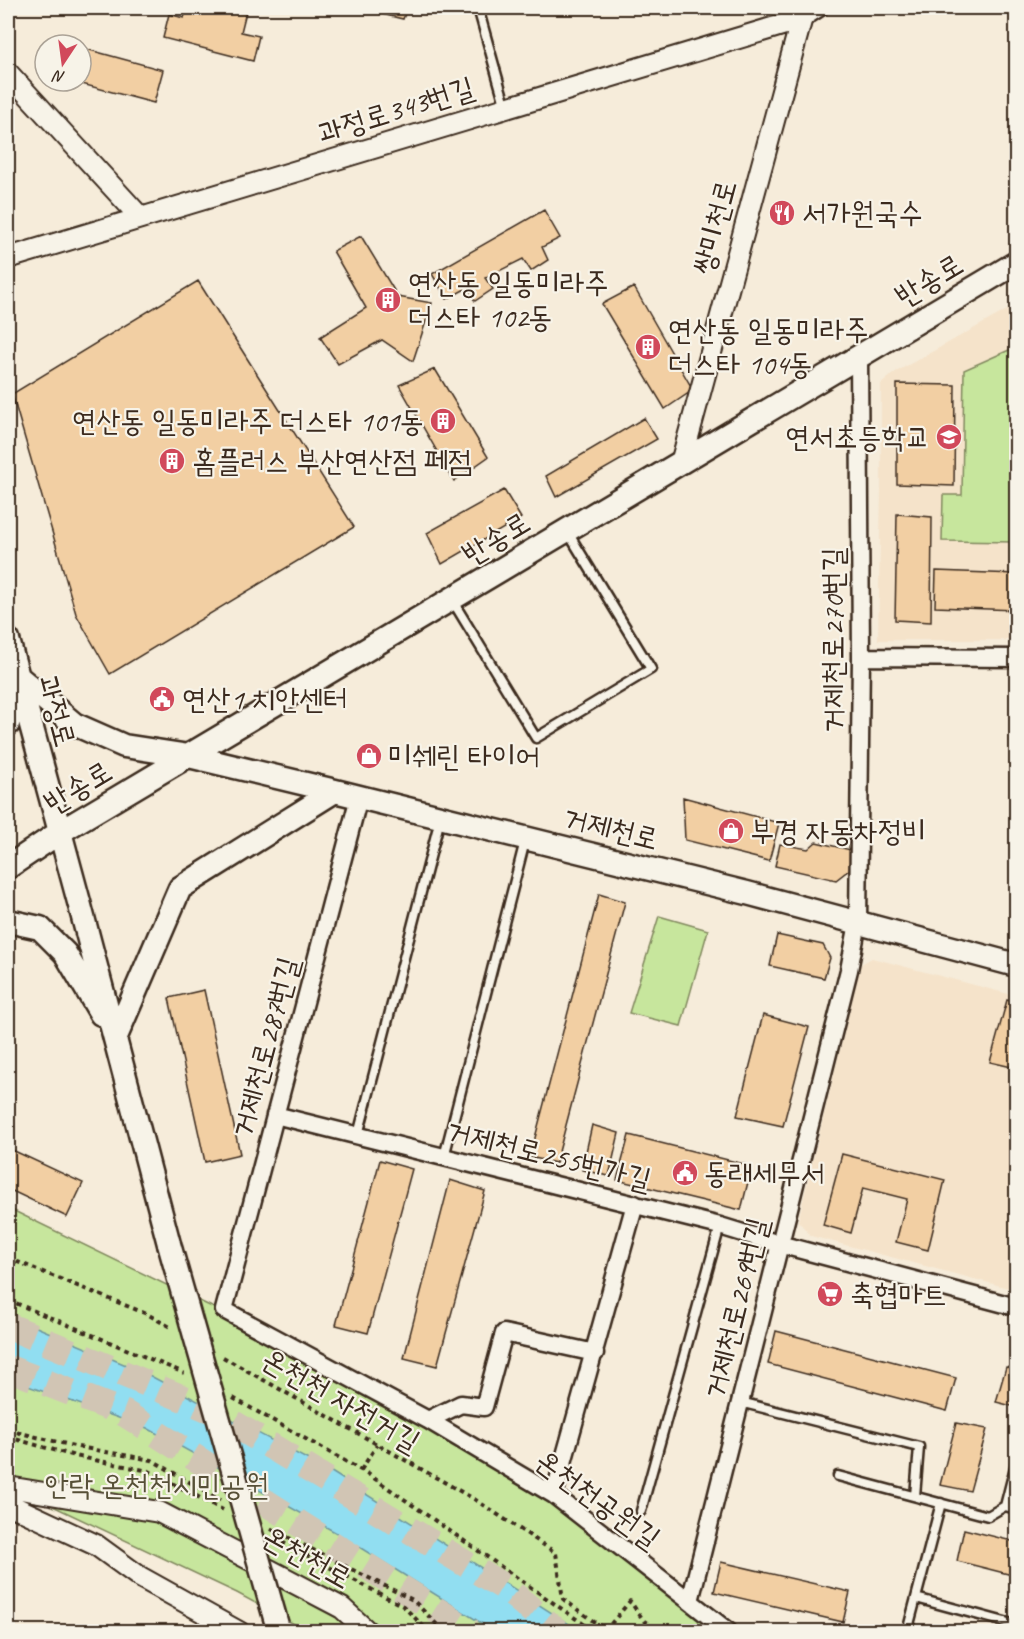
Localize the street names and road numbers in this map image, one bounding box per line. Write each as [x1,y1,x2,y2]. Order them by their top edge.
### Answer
street label: 과정로343번길 [313,68,479,152]
street label: 쌍미천로 [683,175,745,279]
street label: 반송로 [888,245,970,315]
street label: 반송로 [455,503,537,573]
street label: 거제천로270번길 [814,547,852,733]
street label: 과정로 [29,671,85,751]
street label: 반송로 [37,752,119,822]
street label: 거제천로 [560,798,662,858]
street label: 거제천로287번길 [223,953,307,1141]
street label: 거제천로255번가길 [443,1111,655,1199]
street label: 거제천로269번길 [695,1213,777,1403]
street label: 온천천 자전거길 [255,1339,427,1461]
street label: 온천천공원길 [528,1441,668,1557]
street label: 온천천로 [256,1517,358,1597]

